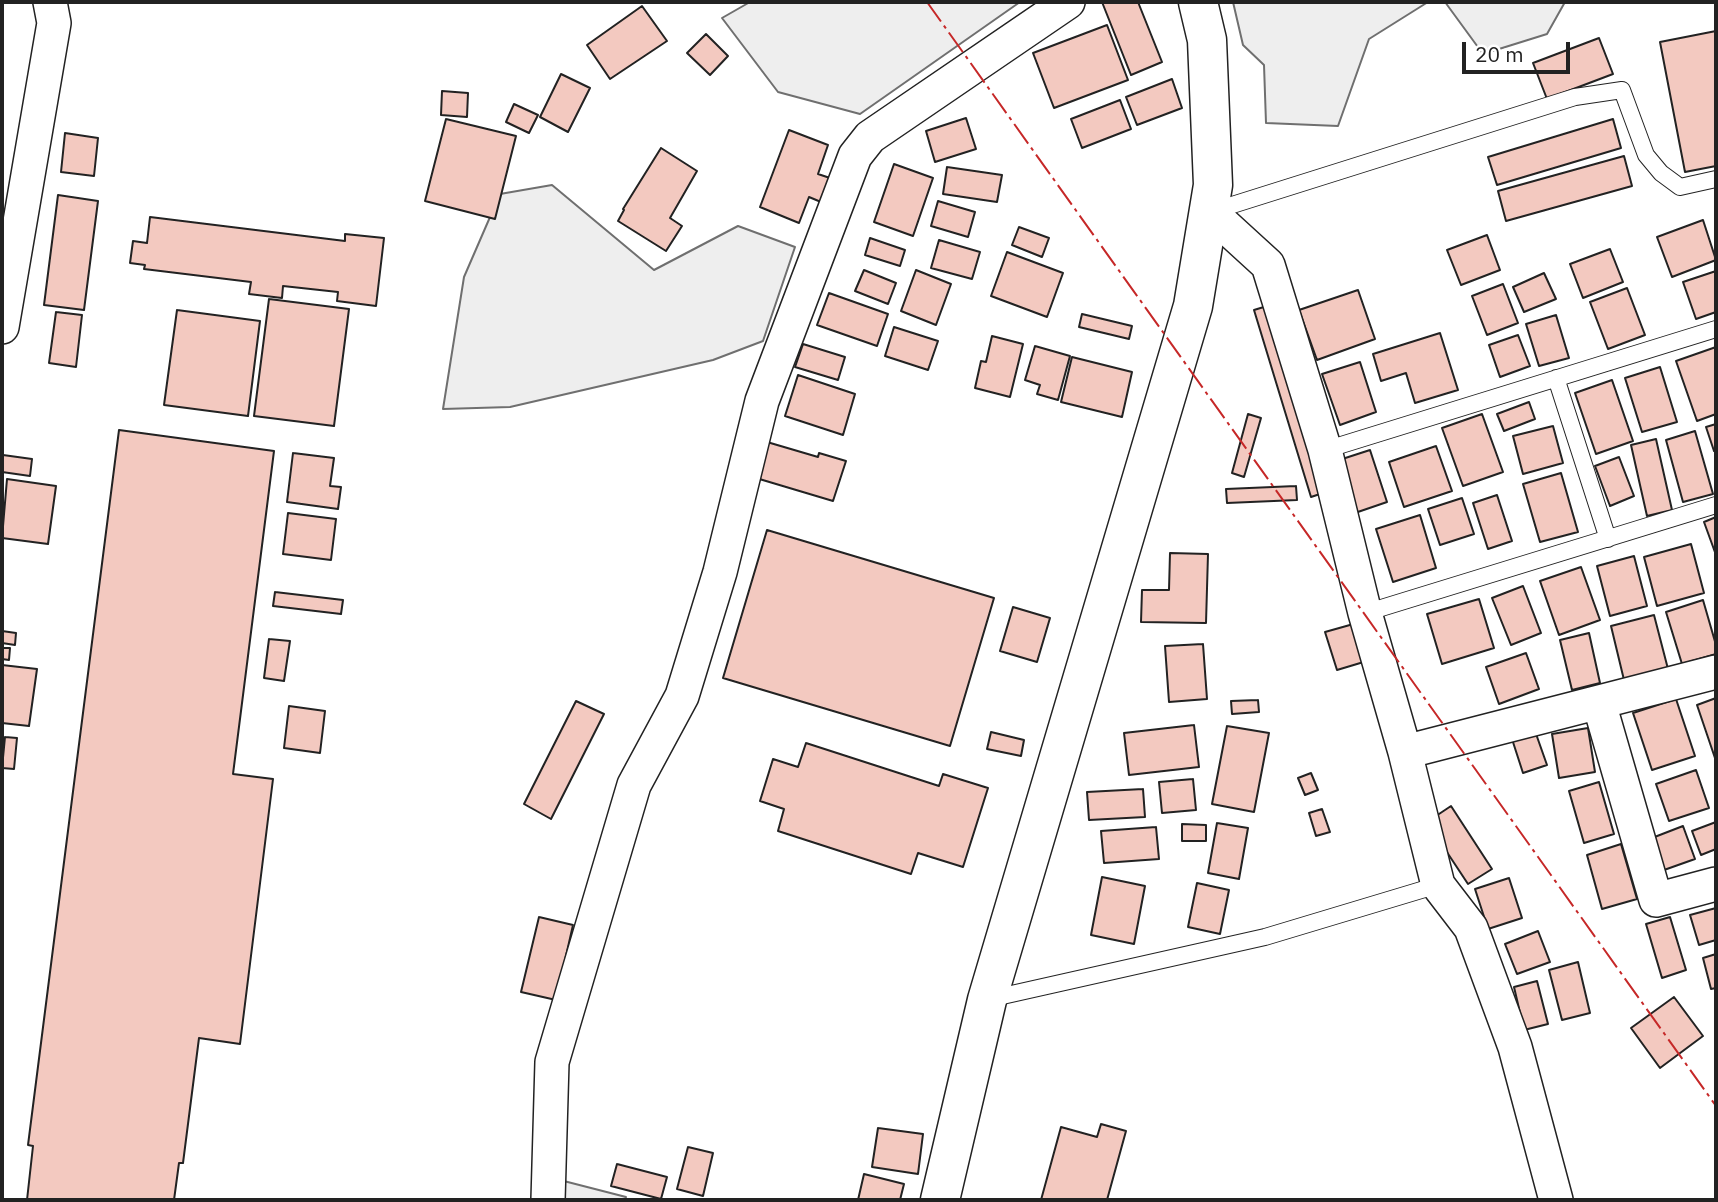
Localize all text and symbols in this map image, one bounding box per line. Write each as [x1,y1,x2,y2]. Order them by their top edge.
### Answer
scale bar [1466,28,1574,72]
text: 20 m [1475,40,1524,68]

